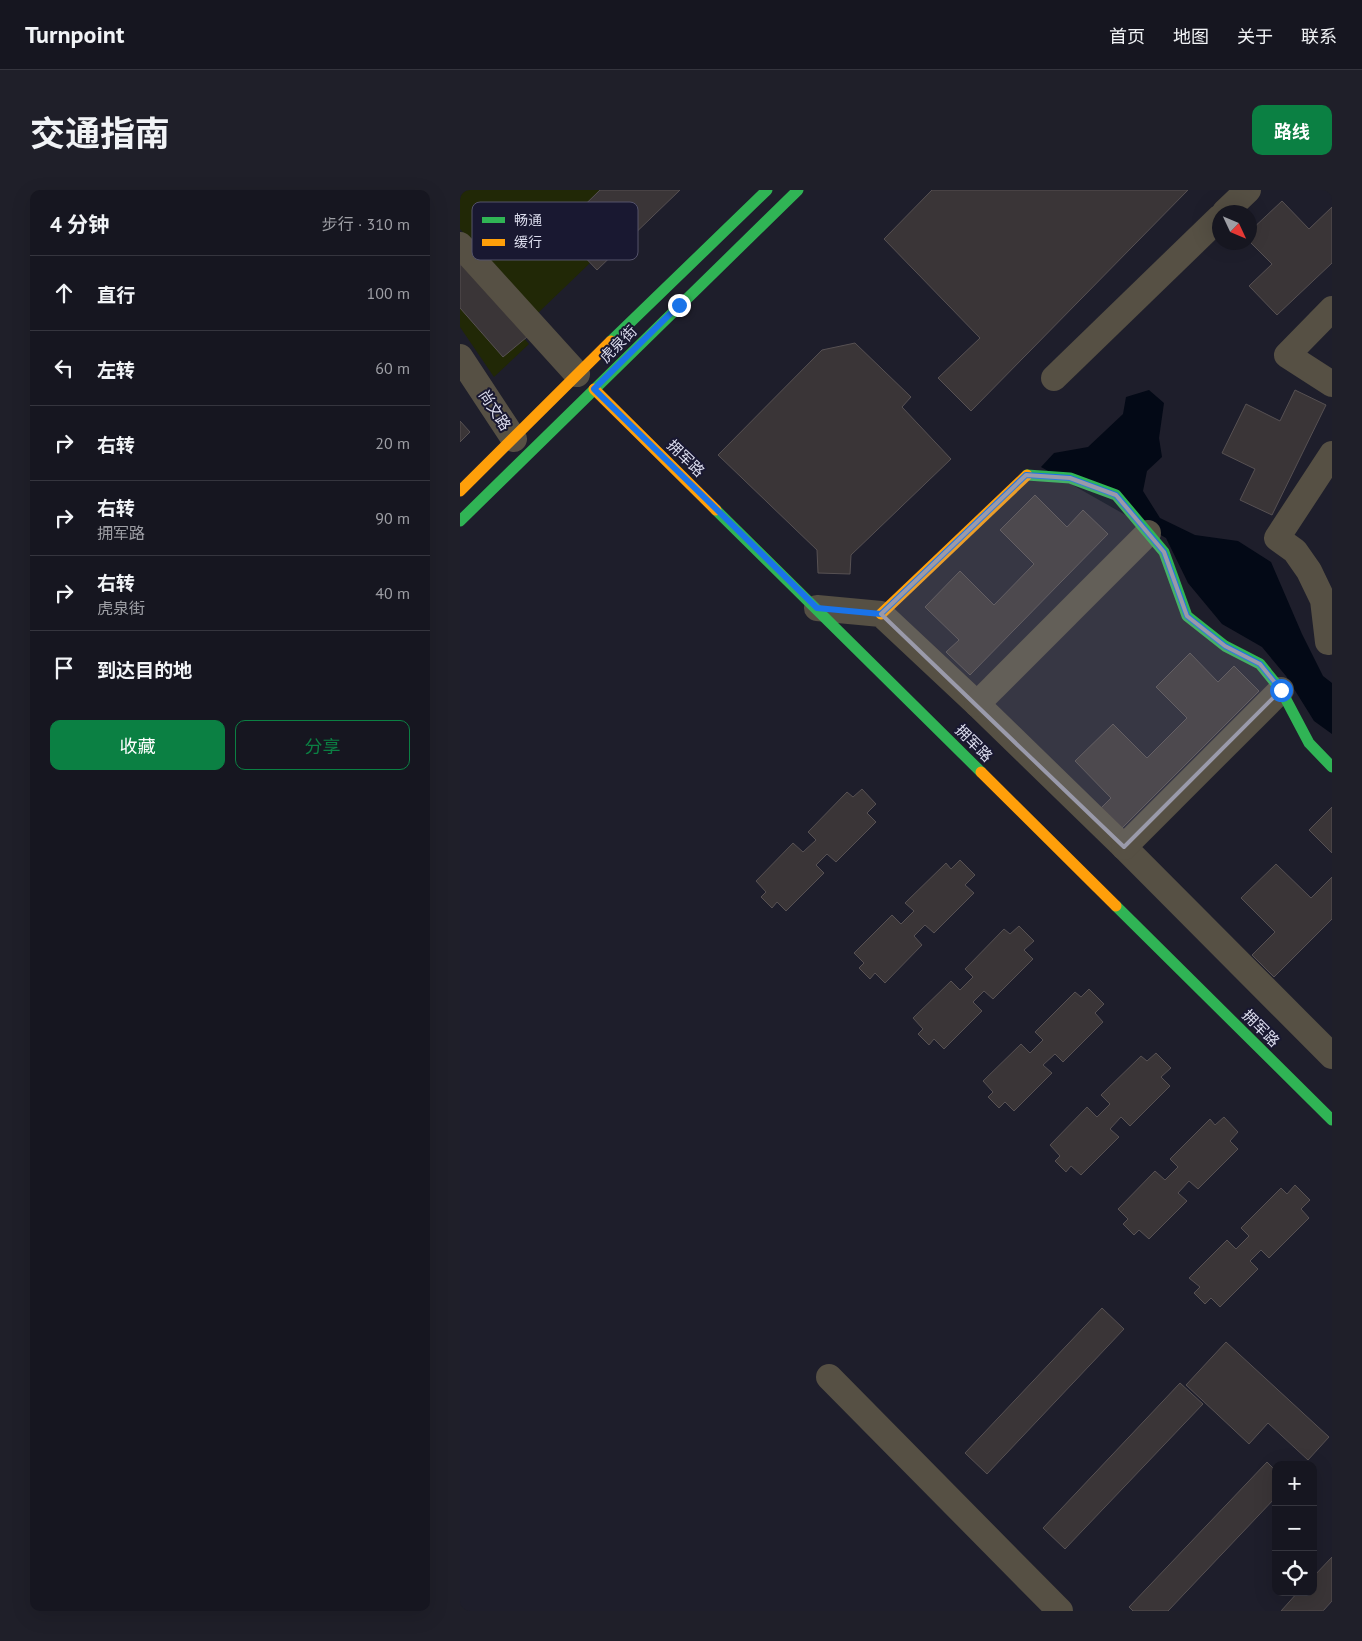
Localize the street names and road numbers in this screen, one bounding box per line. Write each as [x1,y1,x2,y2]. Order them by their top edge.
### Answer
street label: 虎泉街 [595,321,641,367]
street label: 尚文路 [475,386,515,434]
street label: 拥军路 [663,436,709,480]
street label: 拥军路 [951,720,997,766]
street label: 拥军路 [1238,1005,1284,1051]

